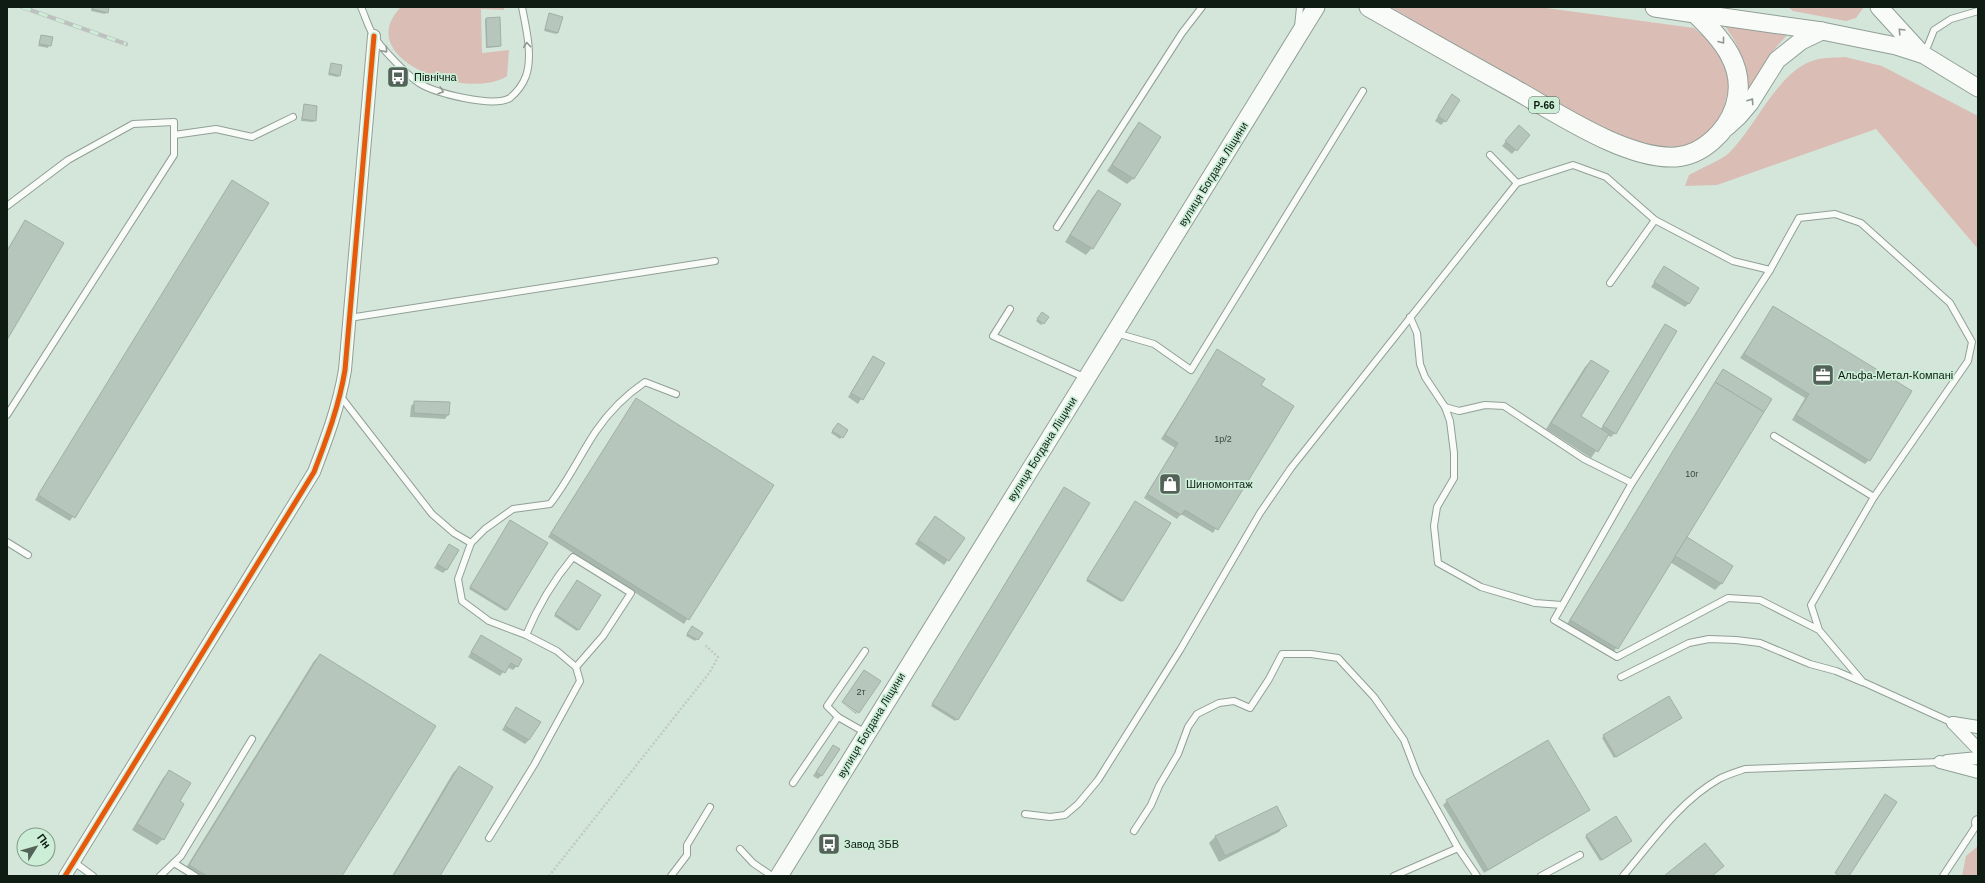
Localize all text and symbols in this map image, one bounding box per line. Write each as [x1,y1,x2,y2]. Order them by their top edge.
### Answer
one-way arrow [1898,28,1906,36]
one-way arrow [1717,37,1724,44]
one-way arrow [523,42,532,48]
one-way arrow [381,45,388,52]
bus stop icon: Північна [385,64,411,90]
place label: Північна [414,71,458,83]
one-way arrow [437,86,444,95]
road number: Р-66 [1529,97,1559,113]
one-way arrow [1746,99,1753,106]
street label: вулиця Богдана Ліщини [1176,120,1250,228]
office icon: Альфа-Метал-Компані [1810,362,1836,388]
place label: Альфа-Метал-Компані [1838,369,1953,381]
street label: вулиця Богдана Ліщини [1005,395,1079,503]
house number: 1р/2 [1214,434,1232,444]
house number: 10г [1685,469,1699,479]
shop icon: Шиномонтаж [1157,471,1183,497]
place label: Шиномонтаж [1186,478,1253,490]
street label: вулиця Богдана Ліщини [835,670,907,780]
house number: 2т [856,687,866,697]
north arrow [16,827,56,867]
bus stop icon: Завод ЗБВ [816,831,842,857]
text: Пн [35,832,53,850]
place label: Завод ЗБВ [844,838,899,850]

